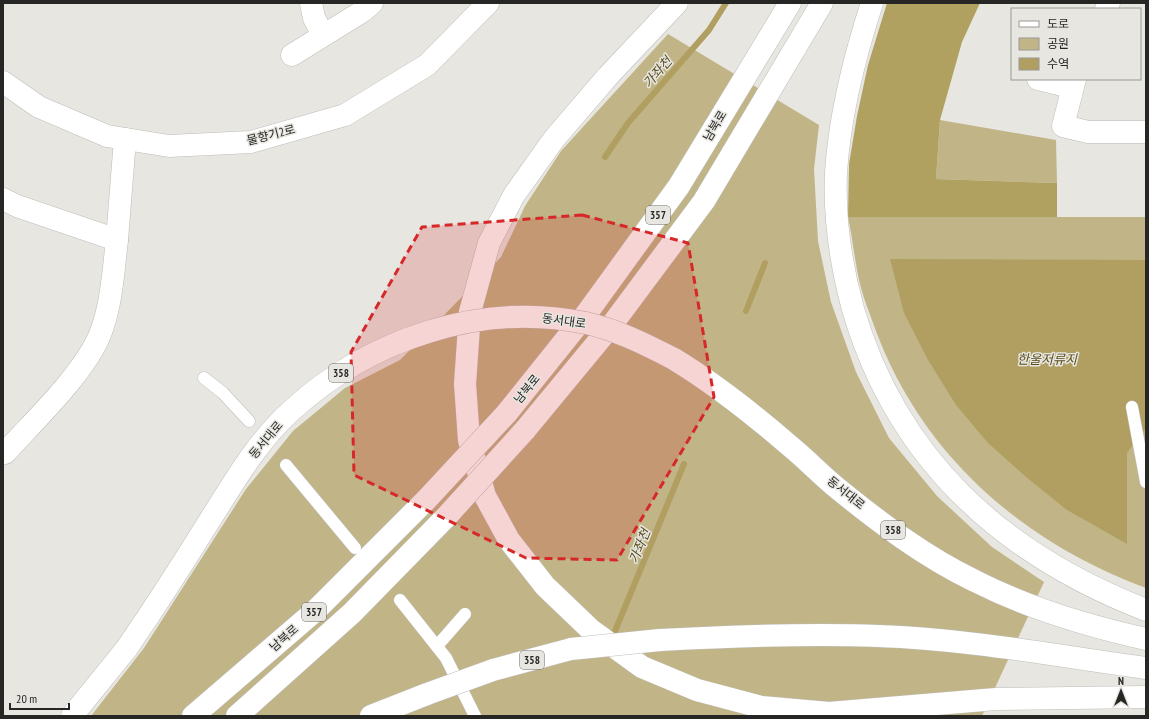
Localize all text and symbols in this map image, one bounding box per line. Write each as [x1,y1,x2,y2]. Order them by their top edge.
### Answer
legend [1011,8,1141,80]
text: 도로 [1047,16,1069,31]
text: 공원 [1047,36,1069,51]
water label: 가좌천 [639,52,676,91]
text: 수역 [1047,56,1069,71]
street label: 남북로 [700,108,730,144]
street label: 물향기2로 [245,121,297,148]
road number: 357 [646,206,670,224]
street label: 동서대로 [541,310,587,331]
water label: 한울저류지 [1017,351,1078,368]
road number: 358 [329,364,353,382]
street label: 남북로 [510,371,543,406]
street label: 동서대로 [246,418,286,461]
street label: 동서대로 [824,473,868,512]
road number: 358 [881,521,905,539]
water label: 가좌천 [625,525,654,566]
road number: 357 [302,603,326,621]
street label: 남북로 [266,621,301,654]
road number: 358 [520,651,544,669]
north arrow [1101,671,1141,711]
text: N [1118,674,1124,688]
scale bar [10,685,69,711]
text: 20 m [16,691,37,706]

